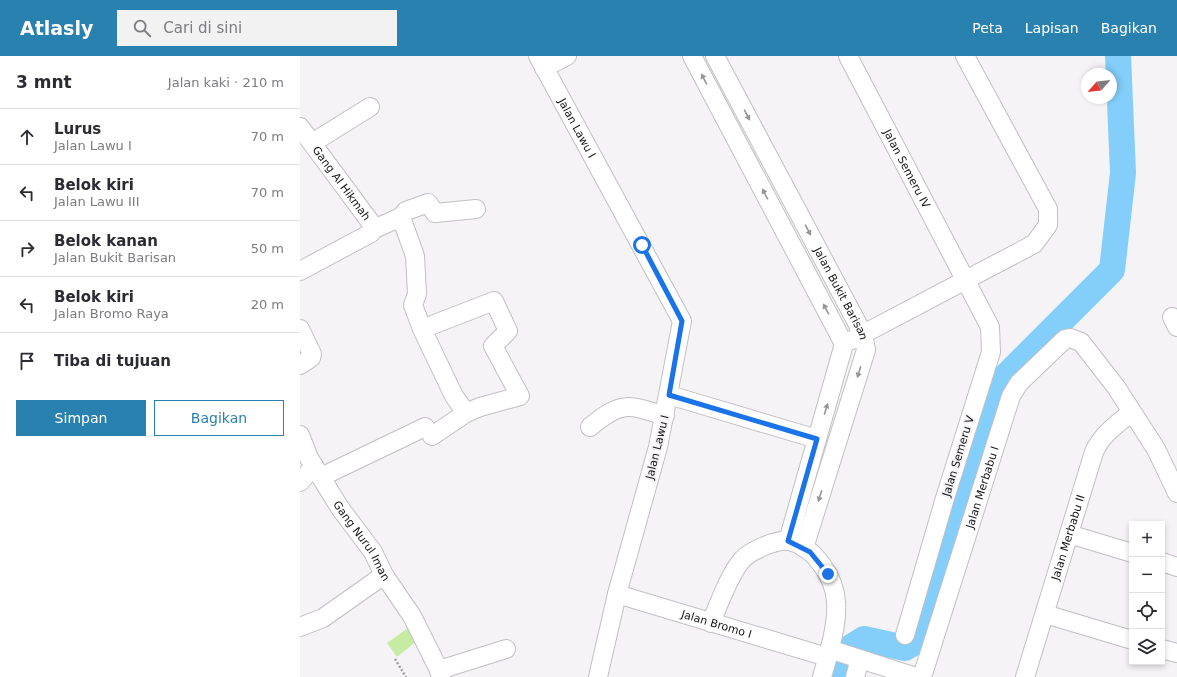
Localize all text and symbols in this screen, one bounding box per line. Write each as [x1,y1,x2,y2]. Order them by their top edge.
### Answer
search box [117,10,397,46]
text: Atlasly [20,17,93,39]
icon: search [131,17,153,39]
text: Cari di sini [163,19,242,37]
text: Peta [972,20,1003,36]
text: Lapisan [1025,20,1079,36]
text: Bagikan [1101,20,1157,36]
north arrow [1081,68,1117,104]
text: 3 mnt [16,72,72,92]
one-way arrow [701,74,707,85]
text: Jalan kaki · 210 m [168,75,284,90]
street label: Jalan Lawu I [555,95,598,160]
one-way arrow [743,109,750,121]
text: Lurus [54,120,101,138]
icon: ahead [16,126,38,148]
street label: Jalan Semeru IV [880,126,933,211]
text: 70 m [251,129,284,144]
text: Jalan Lawu I [54,138,132,153]
street label: Gang Al Hikmah [310,144,373,223]
text: Belok kiri [54,176,134,194]
icon: left [16,182,38,204]
text: 70 m [251,185,284,200]
one-way arrow [762,188,768,200]
text: Jalan Lawu III [54,194,139,209]
one-way arrow [804,224,811,236]
text: Belok kanan [54,232,158,250]
route start [633,236,651,254]
icon: right [16,238,38,260]
text: 50 m [251,241,284,256]
street label: Jalan Bukit Barisan [810,244,870,341]
text: Jalan Bukit Barisan [54,250,176,265]
text: Belok kiri [54,288,134,306]
icon: left [16,294,38,316]
text: 20 m [251,297,284,312]
one-way arrow [823,303,829,315]
text: Jalan Bromo Raya [54,306,169,321]
icon: arrive [16,350,38,372]
text: Tiba di tujuan [54,352,171,370]
one-way arrow [856,366,862,378]
button: Simpan [16,400,146,436]
button: Bagikan [154,400,284,436]
one-way arrow [823,403,829,415]
street label: Jalan Lawu I [643,414,672,482]
street label: Jalan Semeru V [940,414,977,499]
street label: Jalan Merbabu I [963,445,1002,531]
one-way arrow [817,490,823,502]
street label: Jalan Merbabu II [1049,493,1088,583]
street label: Gang Nurul Iman [330,499,392,584]
map controls [1129,521,1165,665]
button: + [1129,521,1165,557]
button: − [1129,557,1165,593]
route end [819,565,837,583]
button: locate [1129,593,1165,629]
street label: Jalan Bromo I [679,607,753,641]
button: layers [1129,629,1165,665]

